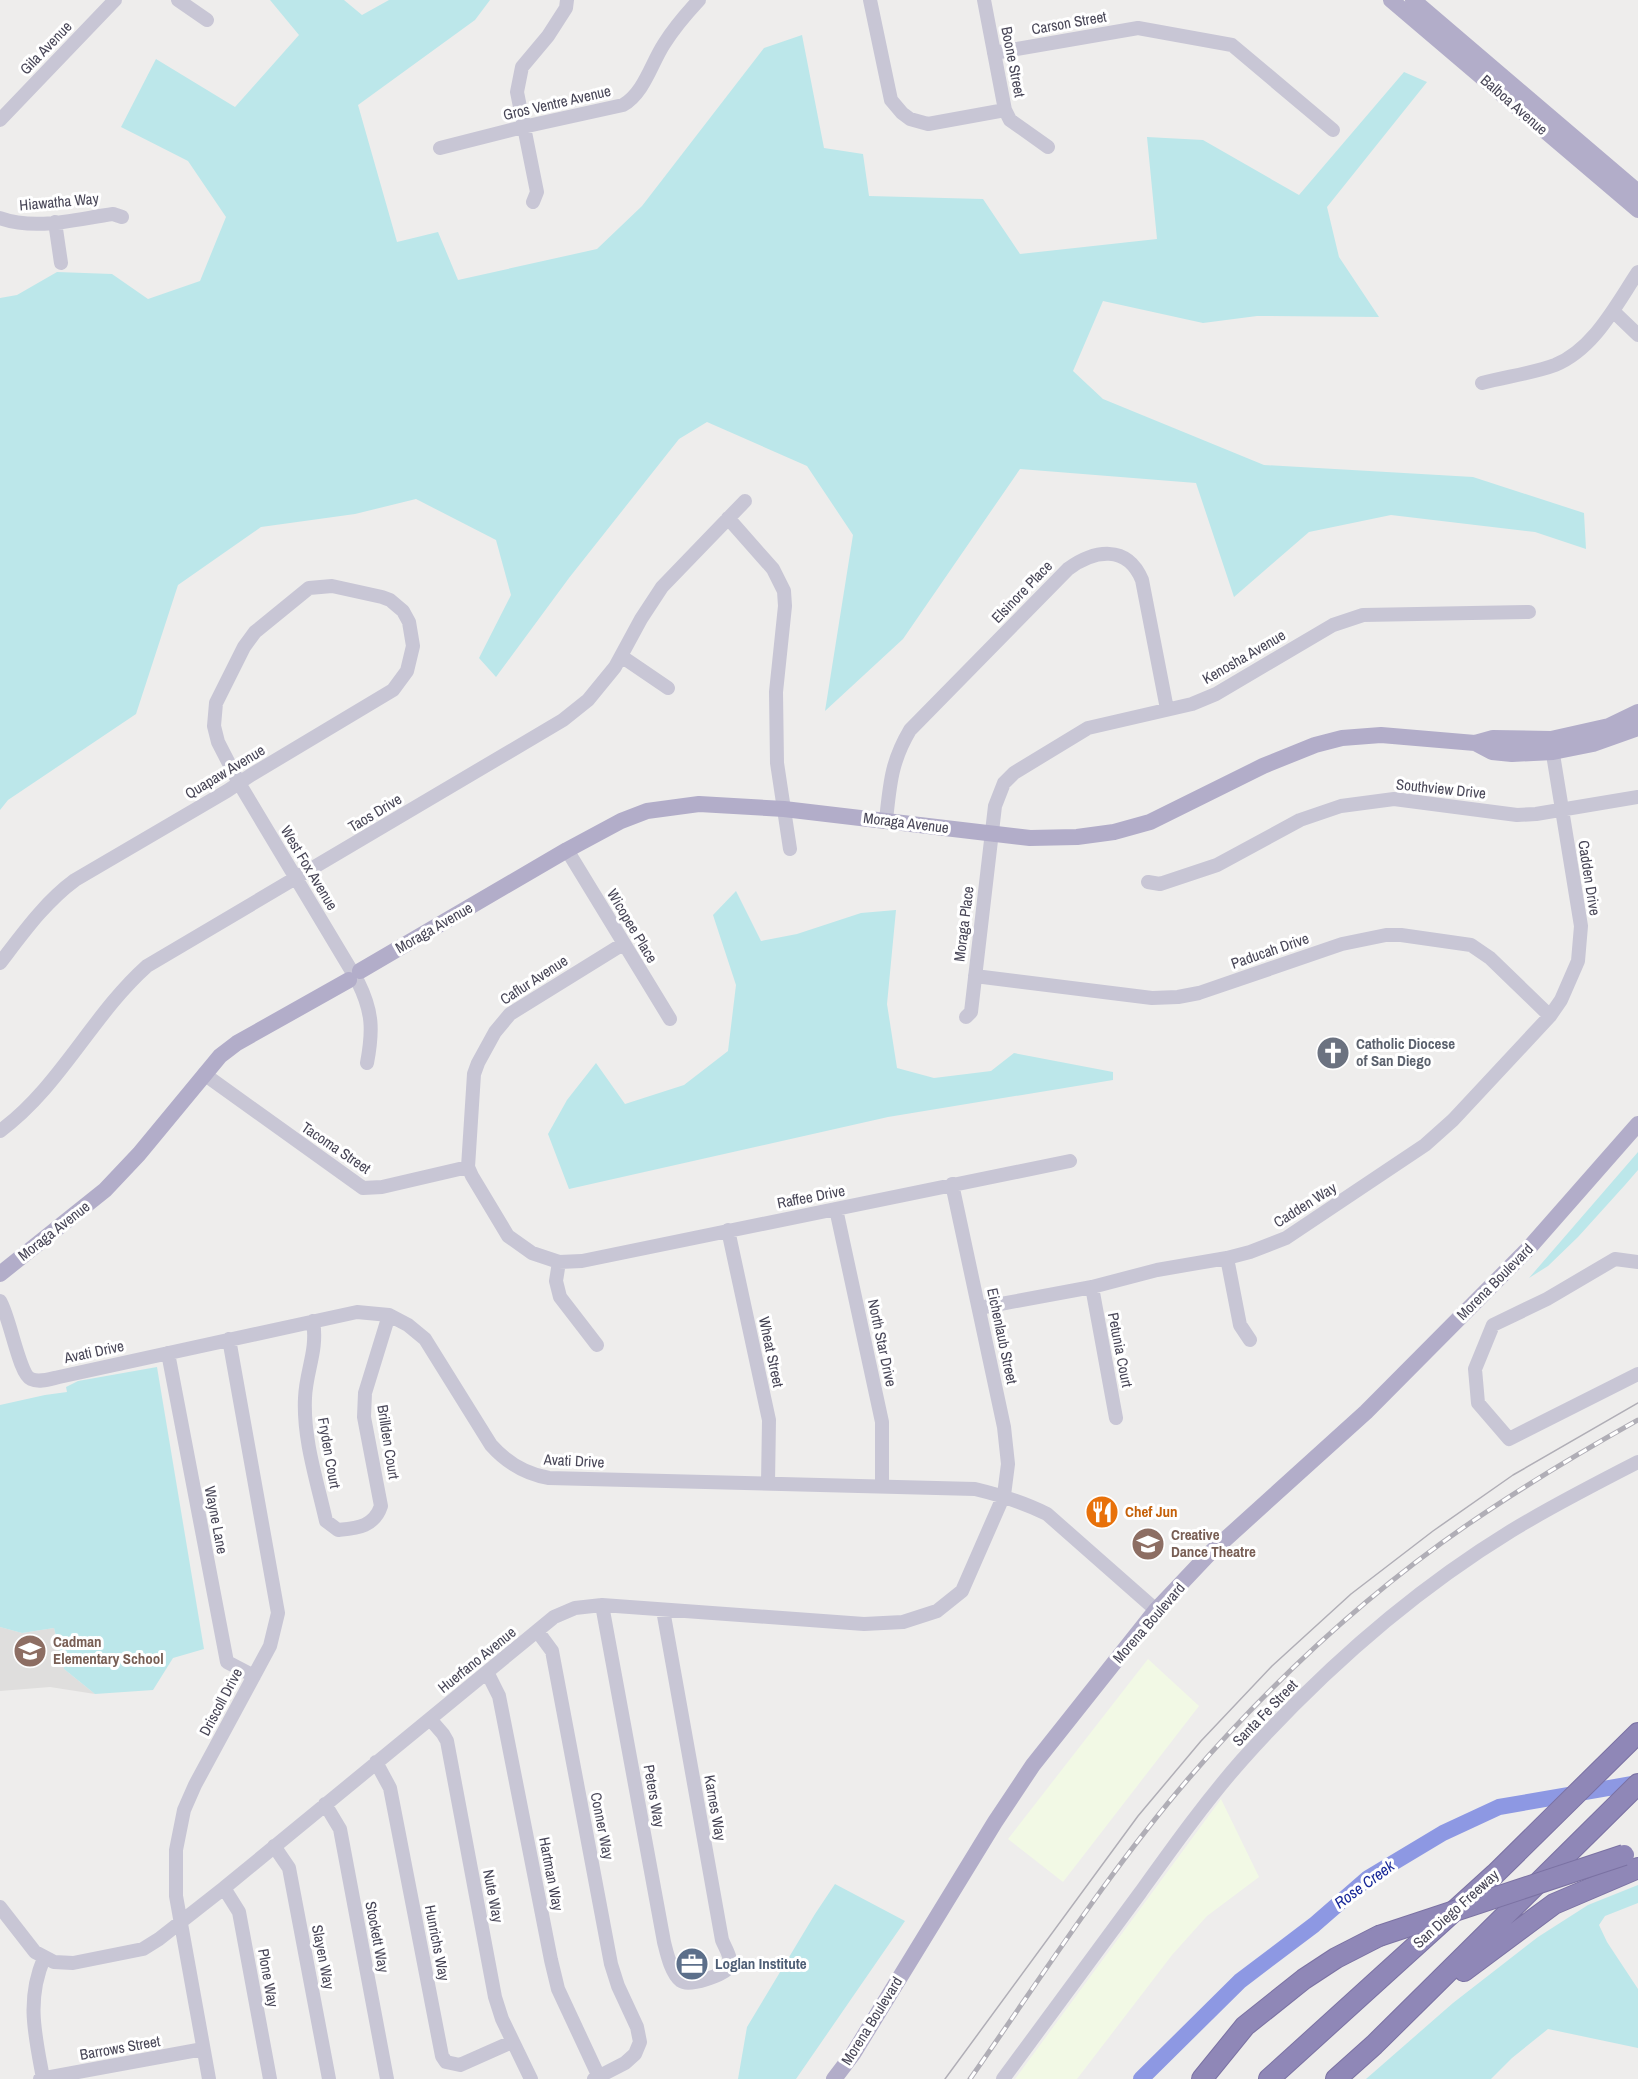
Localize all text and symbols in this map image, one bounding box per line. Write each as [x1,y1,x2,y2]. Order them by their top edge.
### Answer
street label: Carson Street [1030,5,1109,39]
street label: Gila Avenue [15,16,77,79]
street label: Boone Street [996,25,1031,100]
street label: Balboa Avenue [1476,70,1552,140]
street label: Gros Ventre Avenue [501,80,613,125]
street label: Hiawatha Way [18,188,100,215]
street label: Elsinore Place [987,556,1057,627]
street label: Kenosha Avenue [1198,624,1289,689]
street label: Quapaw Avenue [181,739,269,804]
street label: Southview Drive [1395,773,1487,804]
street label: Taos Drive [344,788,406,837]
street label: Moraga Avenue [862,807,950,838]
street label: West Fox Avenue [276,821,343,914]
street label: Cadden Drive [1573,839,1606,917]
street label: Wicopee Place [602,885,663,967]
street label: Moraga Place [948,885,979,963]
street label: Moraga Avenue [391,897,476,958]
street label: Paducah Drive [1228,927,1312,974]
street label: Caflur Avenue [496,950,572,1009]
place label: Catholic Diocese of San Diego [1356,1033,1455,1071]
church icon: Catholic Diocese of San Diego [1315,1035,1351,1071]
street label: Tacoma Street [297,1117,376,1179]
street label: Cadden Way [1269,1177,1341,1232]
street label: Raffee Drive [775,1180,847,1213]
street label: Moraga Avenue [13,1196,94,1265]
street label: Morena Boulevard [1452,1239,1538,1325]
street label: Eichenlaub Street [982,1286,1023,1386]
street label: North Star Drive [863,1297,902,1389]
street label: Petunia Court [1103,1311,1138,1390]
street label: Wheat Street [754,1315,789,1390]
street label: Avati Drive [61,1335,126,1368]
street label: Brillden Court [372,1403,405,1481]
street label: Fryden Court [313,1416,346,1491]
street label: Avati Drive [542,1448,605,1473]
street label: Wayne Lane [200,1484,233,1556]
restaurant icon: Chef Jun [1084,1494,1120,1530]
place label: Chef Jun [1125,1501,1178,1522]
place label: Creative Dance Theatre [1171,1524,1256,1562]
school or university icon: Creative Dance Theatre [1130,1526,1166,1562]
street label: Morena Boulevard [1108,1578,1190,1667]
street label: Huerfano Avenue [433,1622,520,1698]
place label: Cadman Elementary School [53,1631,164,1669]
school or university icon: Cadman Elementary School [12,1633,48,1669]
street label: Driscoll Drive [194,1664,247,1739]
street label: Santa Fe Street [1227,1674,1302,1751]
street label: Peters Way [639,1763,670,1830]
street label: Karnes Way [699,1773,732,1843]
street label: Conner Way [586,1791,619,1862]
street label: Hartman Way [534,1835,569,1913]
water label: Rose Creek [1330,1854,1399,1913]
street label: San Diego Freeway [1408,1864,1504,1953]
street label: Nute Way [478,1868,509,1925]
street label: Stockett Way [360,1900,395,1975]
street label: Hunrichs Way [420,1903,455,1983]
street label: Slayen Way [307,1923,340,1992]
office icon: Loglan Institute [674,1946,710,1982]
street label: Plone Way [253,1947,284,2010]
place label: Loglan Institute [715,1953,807,1974]
street label: Morena Boulevard [836,1973,907,2069]
street label: Barrows Street [78,2030,162,2065]

